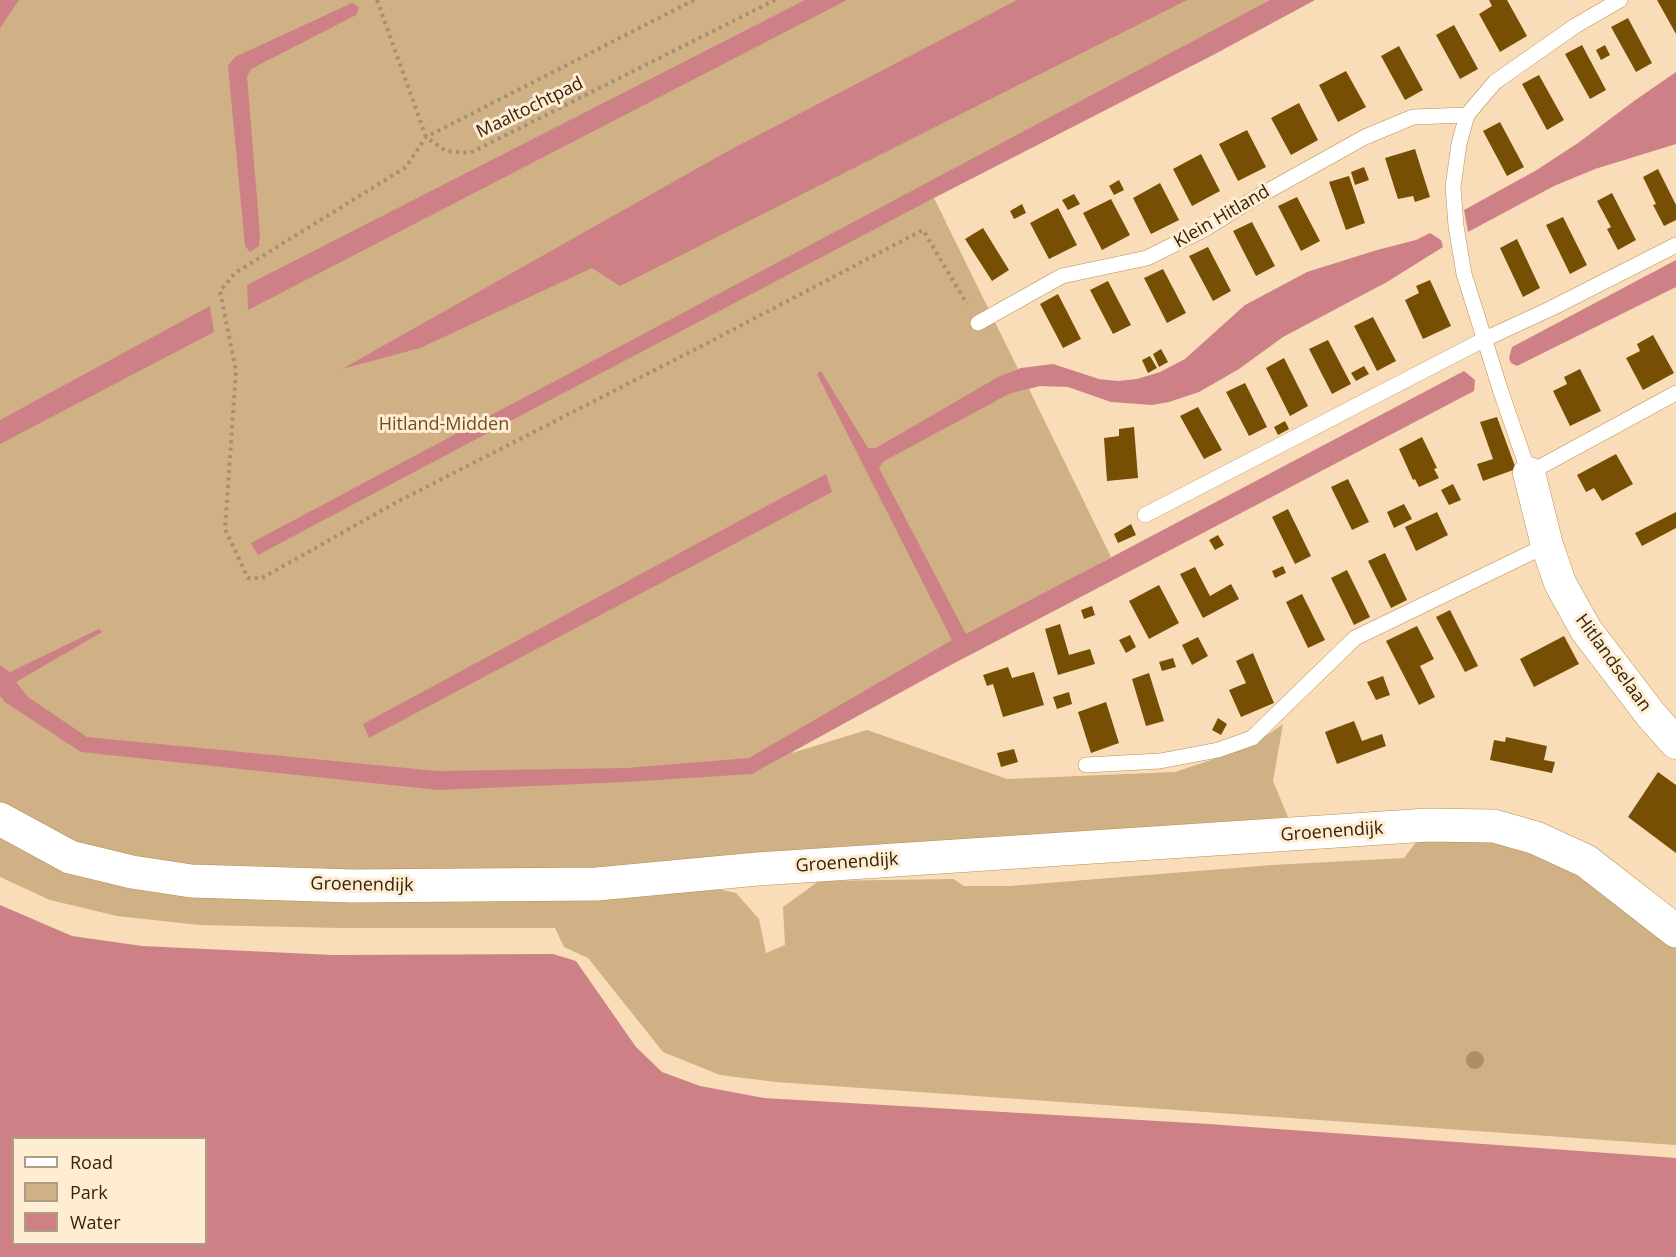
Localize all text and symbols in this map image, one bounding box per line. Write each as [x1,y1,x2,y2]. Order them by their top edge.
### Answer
street label: Maaltochtpad [473,73,587,143]
street label: Klein Hitland [1170,181,1274,253]
park label: Hitland-Midden [379,414,509,436]
street label: Hitlandselaan [1570,610,1656,716]
street label: Groenendijk [1280,818,1384,846]
street label: Groenendijk [795,849,899,877]
street label: Groenendijk [310,873,414,897]
legend [12,1137,207,1245]
text: Road [70,1150,113,1174]
text: Park [70,1180,108,1204]
text: Water [70,1210,121,1234]

